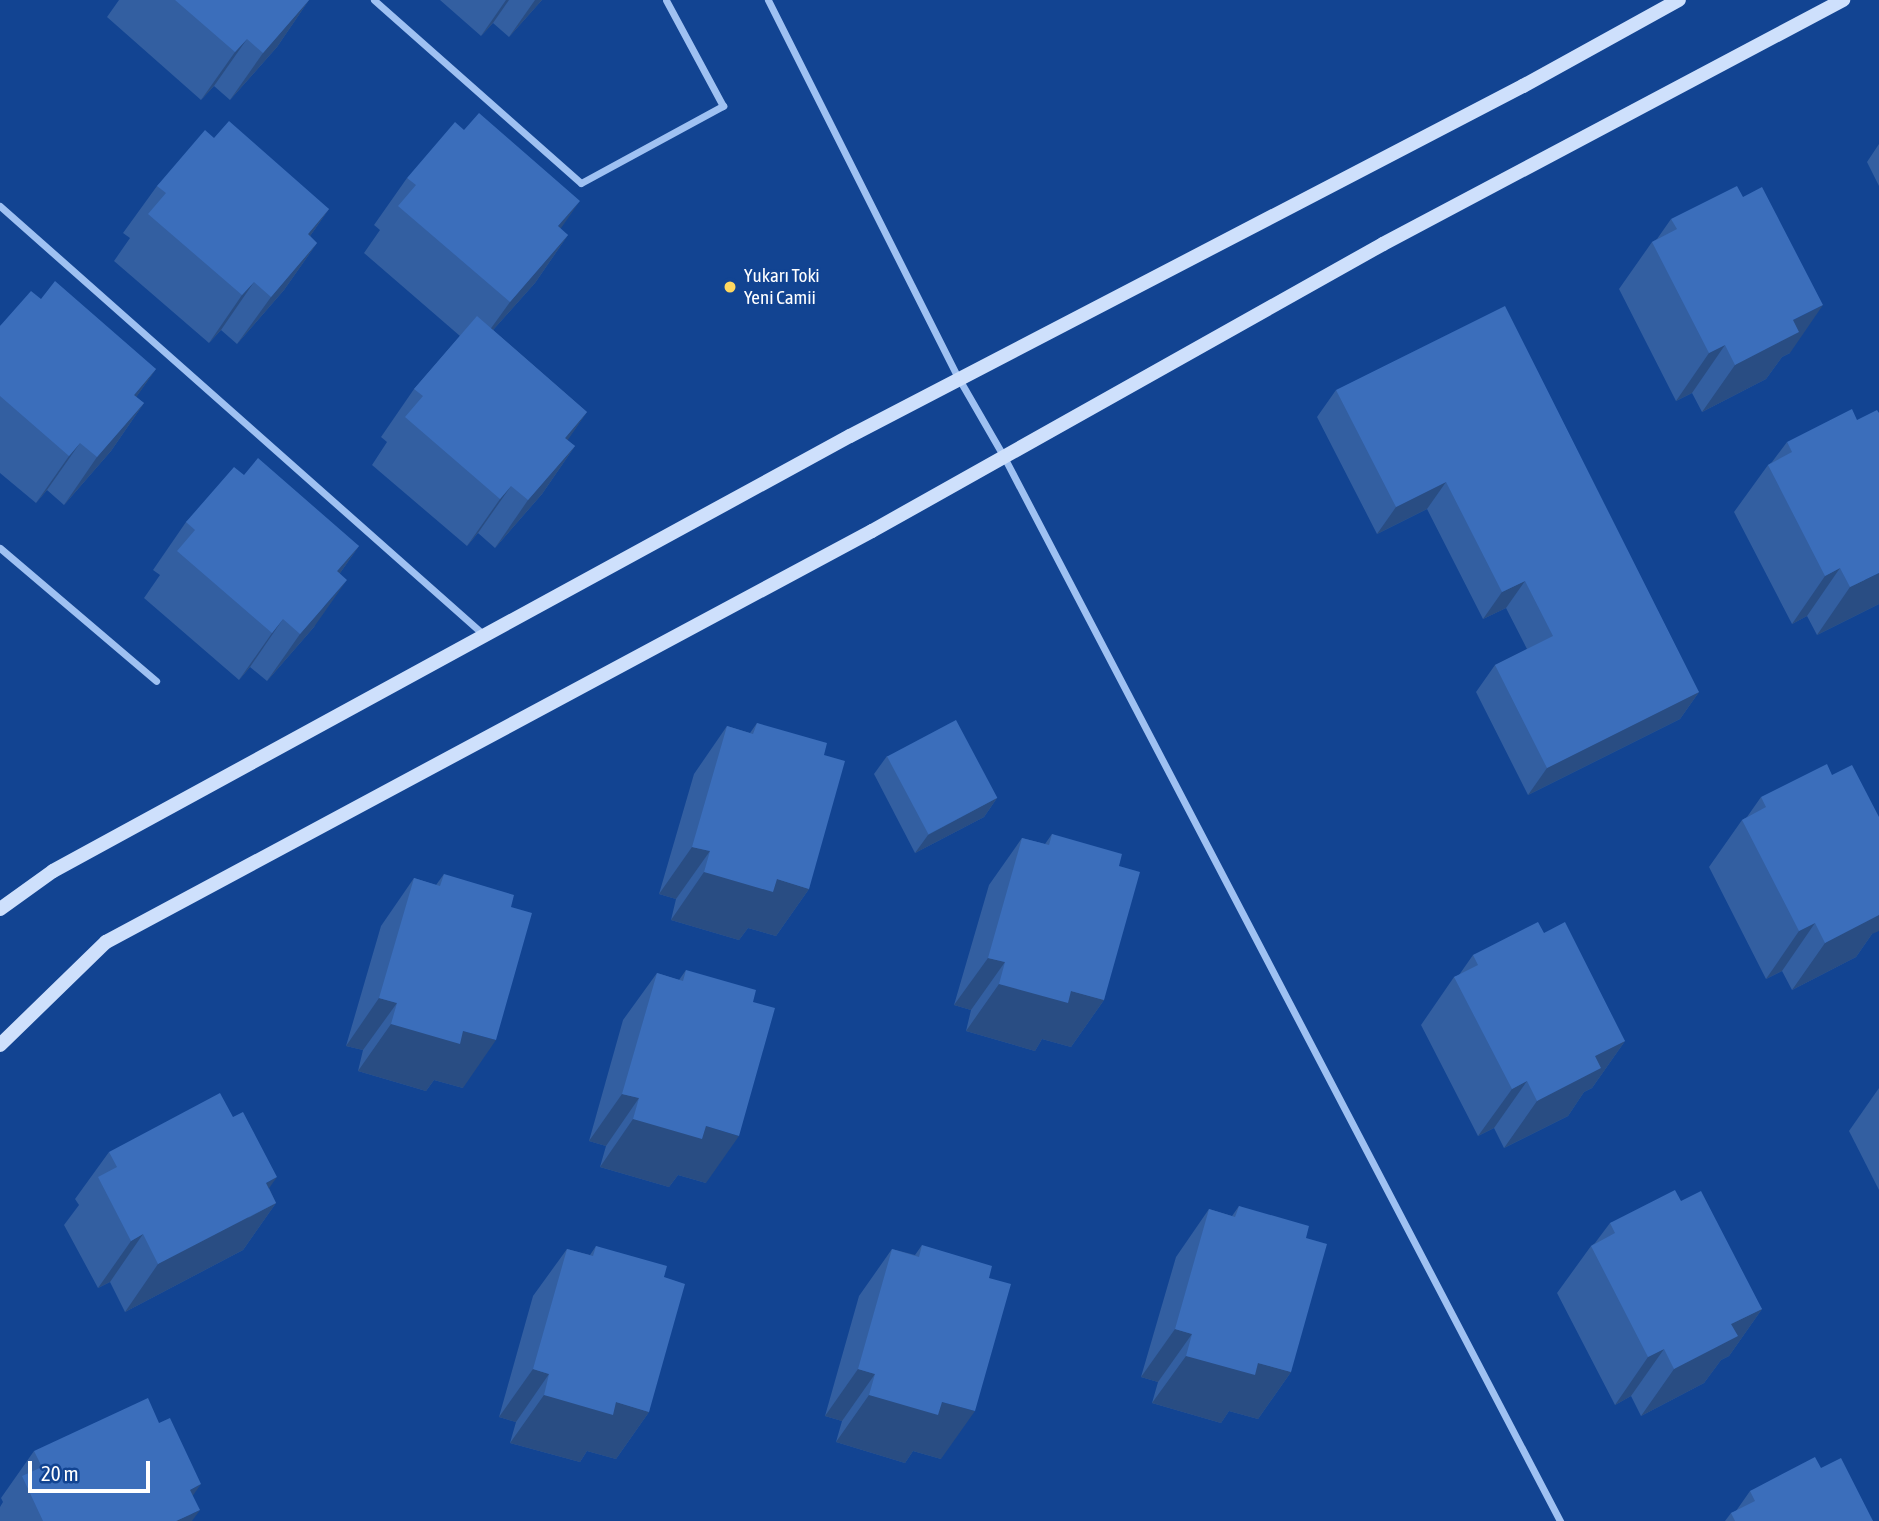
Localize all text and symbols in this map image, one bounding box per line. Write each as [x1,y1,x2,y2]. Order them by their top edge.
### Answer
place label: Yukarı Toki Yeni Camii [744,265,820,309]
marker: Yukarı Toki Yeni Camii [722,279,738,295]
scale bar [32,1448,154,1492]
text: 20 m [41,1461,79,1485]

